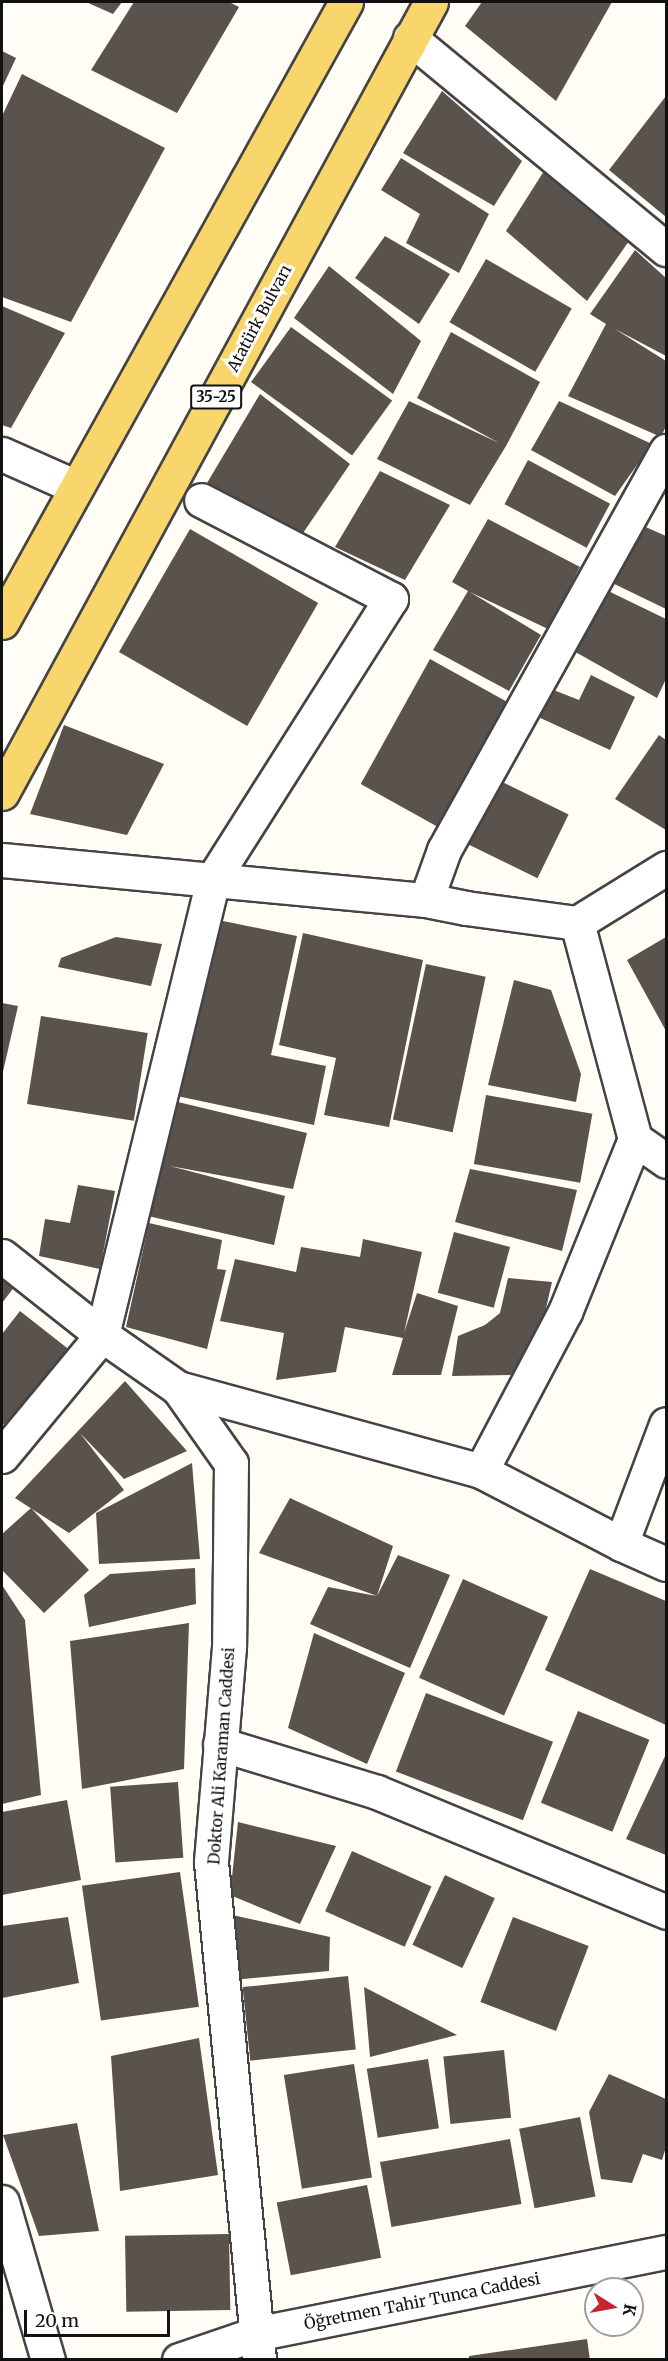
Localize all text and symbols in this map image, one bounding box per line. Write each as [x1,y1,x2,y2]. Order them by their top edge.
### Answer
street label: Atatürk Bulvarı [223,261,295,375]
road number: 35-25 [189,385,243,409]
street label: Doktor Ali Karaman Caddesi [204,1647,238,1865]
street label: Öğretmen Tahir Tunca Caddesi [302,2269,542,2333]
north arrow [584,2277,644,2337]
scale bar [27,2298,172,2336]
text: K [619,2302,641,2318]
text: 20 m [35,2309,79,2332]

